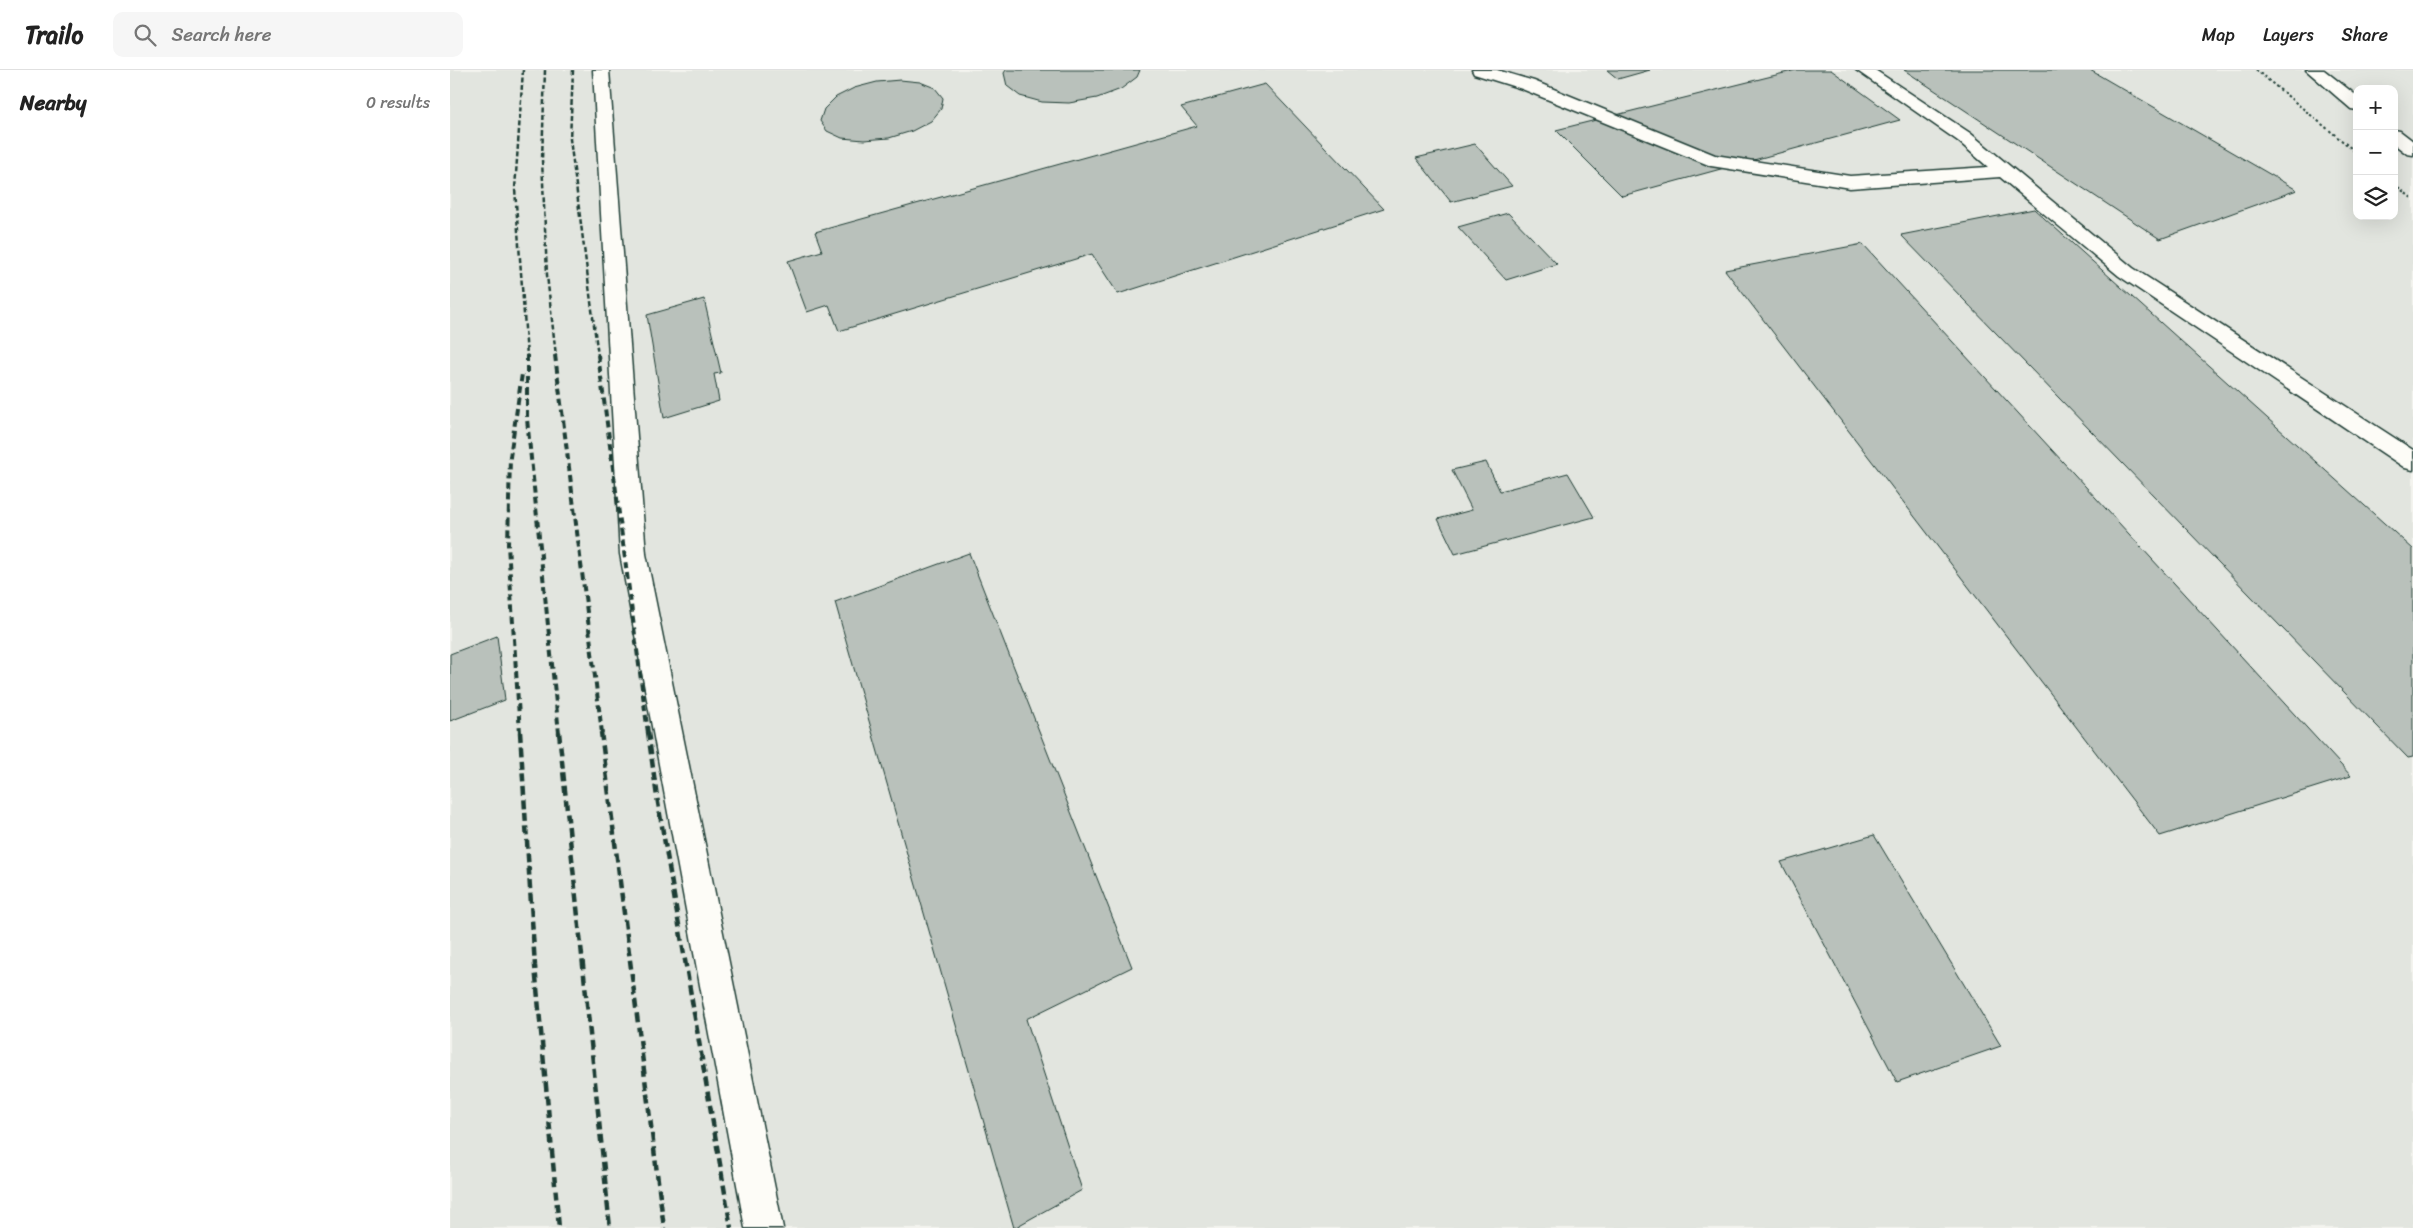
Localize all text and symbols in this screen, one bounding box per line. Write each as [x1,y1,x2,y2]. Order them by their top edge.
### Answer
search box [113,12,463,57]
text: Trailo [25,14,83,56]
text: Search here [171,18,272,51]
text: Map [2202,19,2235,51]
text: Layers [2263,19,2314,51]
text: Share [2342,19,2388,51]
icon: search [131,21,159,49]
text: Nearby [20,84,86,122]
map controls [2353,85,2398,220]
button: + [2353,85,2398,130]
text: 0 results [366,88,430,117]
button: − [2353,130,2398,175]
button: layers [2353,175,2398,220]

